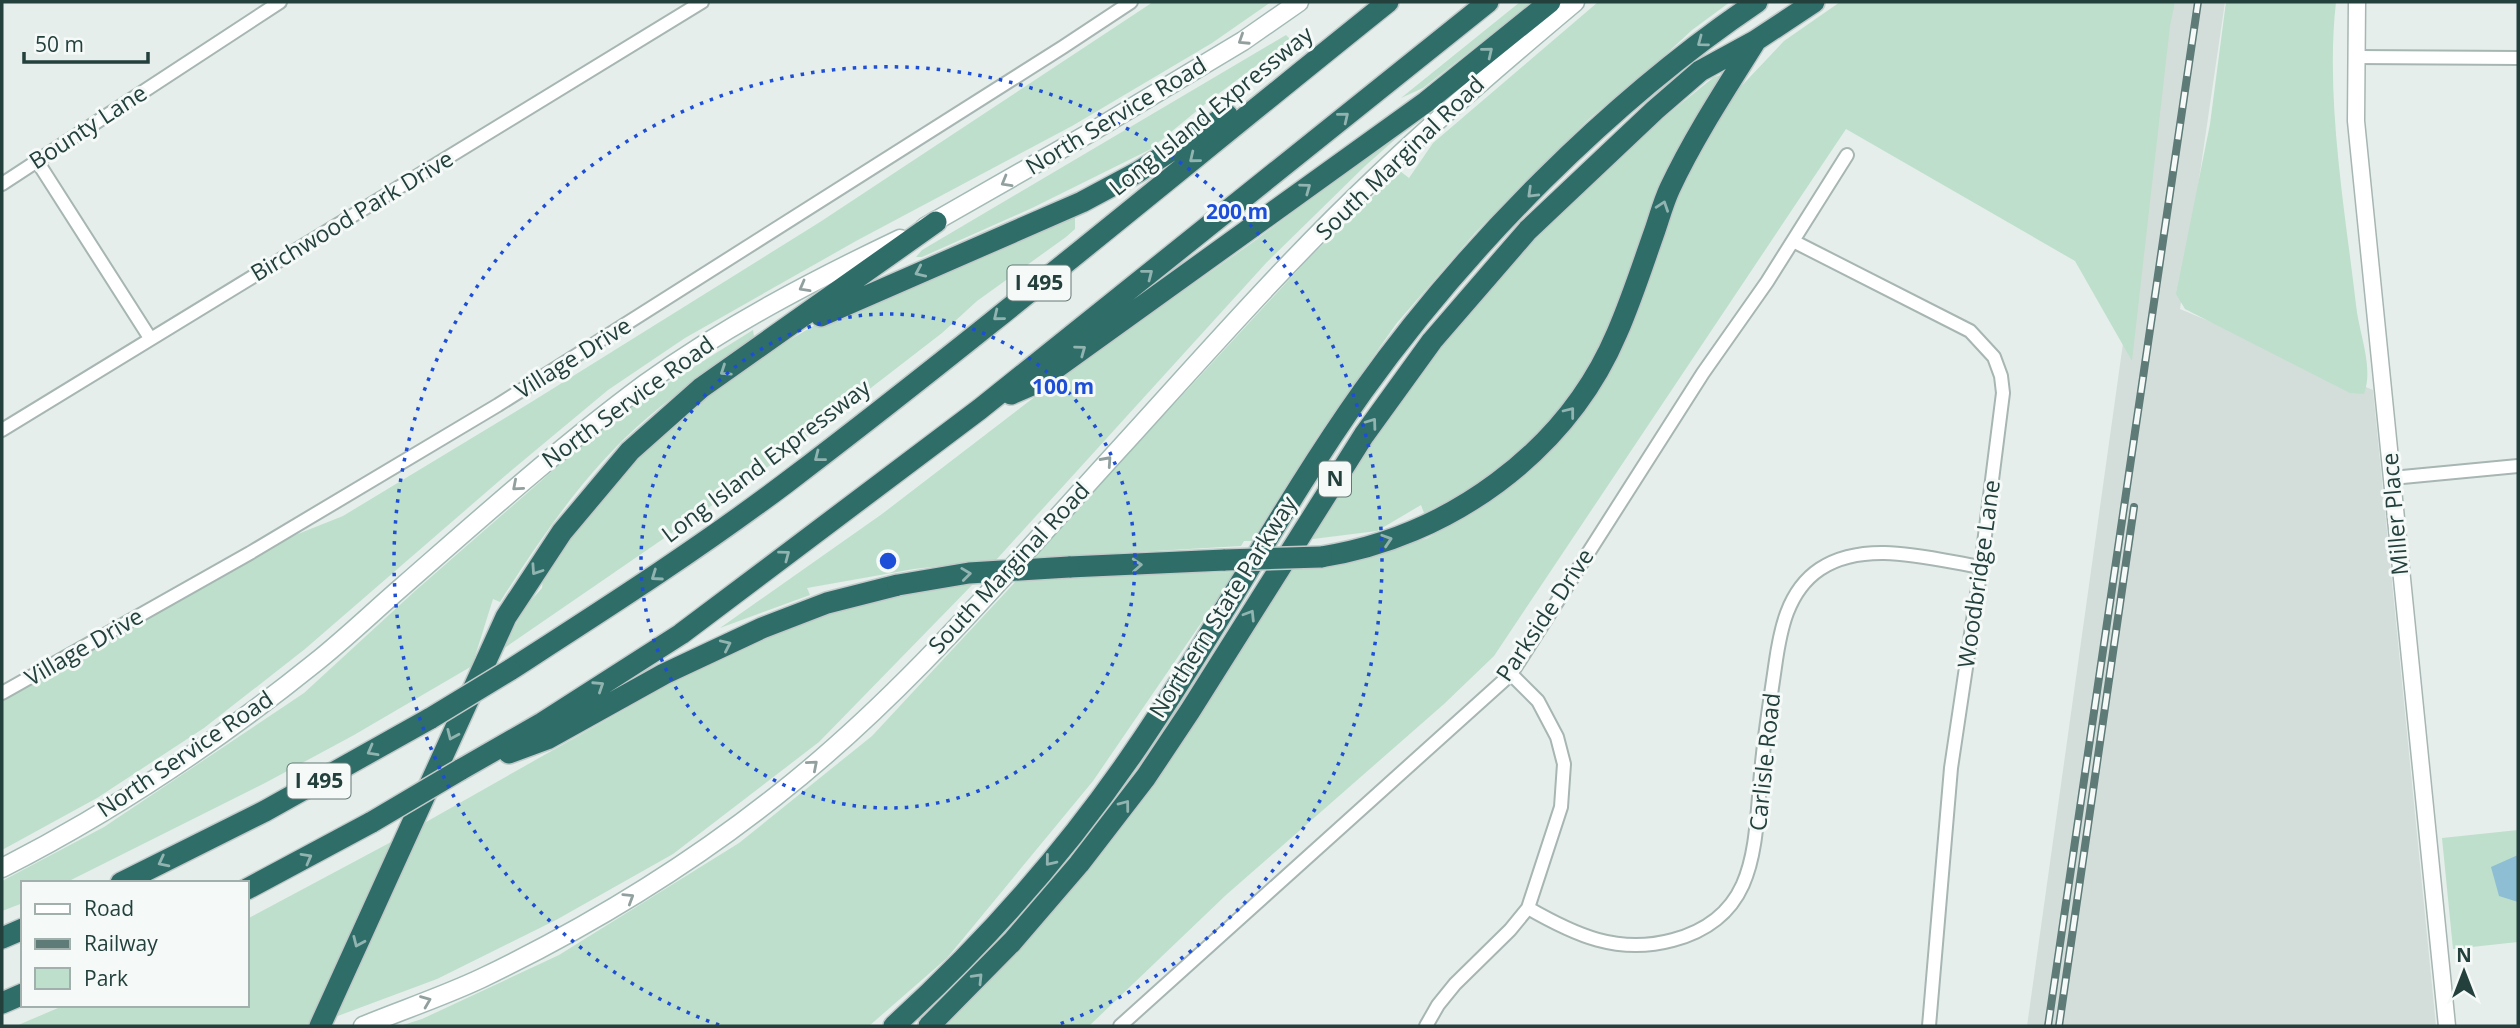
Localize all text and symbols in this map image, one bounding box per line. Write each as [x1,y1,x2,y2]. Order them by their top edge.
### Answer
street label: Long Island Expressway [1102,18,1319,203]
scale bar [24,21,149,65]
text: 50 m [35,30,84,58]
one-way arrow [1238,32,1251,45]
one-way arrow [1697,34,1710,47]
street label: North Service Road [1019,48,1212,182]
one-way arrow [1479,48,1492,60]
street label: South Marginal Road [1308,68,1491,246]
street label: Bounty Lane [22,76,153,176]
one-way arrow [1335,113,1348,125]
street label: Birchwood Park Drive [244,142,459,288]
one-way arrow [1190,150,1203,162]
one-way arrow [1000,174,1013,187]
one-way arrow [1298,184,1311,196]
one-way arrow [1527,184,1540,197]
text: 200 m [1206,197,1268,225]
one-way arrow [1655,200,1669,212]
one-way arrow [915,264,927,278]
road number: I 495 [1007,266,1070,300]
one-way arrow [1141,269,1153,282]
one-way arrow [799,279,811,292]
one-way arrow [994,308,1007,320]
street label: Village Drive [508,309,637,406]
street label: North Service Road [535,328,720,475]
one-way arrow [1073,346,1086,358]
one-way arrow [720,363,733,376]
street label: Long Island Expressway [654,371,877,549]
text: 100 m [1032,372,1094,400]
one-way arrow [1561,407,1574,419]
one-way arrow [1364,418,1376,431]
one-way arrow [815,448,827,461]
street label: Miller Place [2373,452,2415,577]
one-way arrow [1099,456,1112,469]
road number: N [1319,462,1351,496]
street label: South Marginal Road [920,475,1096,660]
one-way arrow [512,478,525,490]
street label: Woodbridge Lane [1949,478,2007,670]
street label: Northern State Parkway [1141,489,1304,724]
one-way arrow [1380,534,1392,549]
street label: Parkside Drive [1488,542,1601,687]
centre of rings [876,549,900,573]
one-way arrow [778,551,790,564]
one-way arrow [1132,558,1143,573]
one-way arrow [532,562,544,575]
one-way arrow [960,566,971,581]
one-way arrow [651,567,664,580]
street label: Village Drive [19,599,148,693]
one-way arrow [1241,609,1254,622]
one-way arrow [718,639,731,653]
one-way arrow [592,681,605,694]
street label: North Service Road [90,682,279,824]
street label: Carlisle Road [1741,691,1787,833]
one-way arrow [447,728,461,740]
one-way arrow [366,743,379,756]
one-way arrow [804,761,817,773]
road number: I 495 [288,764,350,798]
one-way arrow [1116,800,1129,812]
one-way arrow [300,853,313,866]
one-way arrow [1046,853,1058,866]
one-way arrow [158,854,170,868]
legend [21,881,248,1007]
text: Road [84,894,134,922]
one-way arrow [621,894,634,907]
text: Railway [84,929,158,957]
one-way arrow [352,935,366,947]
north arrow [2429,937,2499,1007]
text: N [2456,942,2472,968]
text: Park [84,964,128,992]
one-way arrow [969,973,982,986]
one-way arrow [420,995,432,1009]

